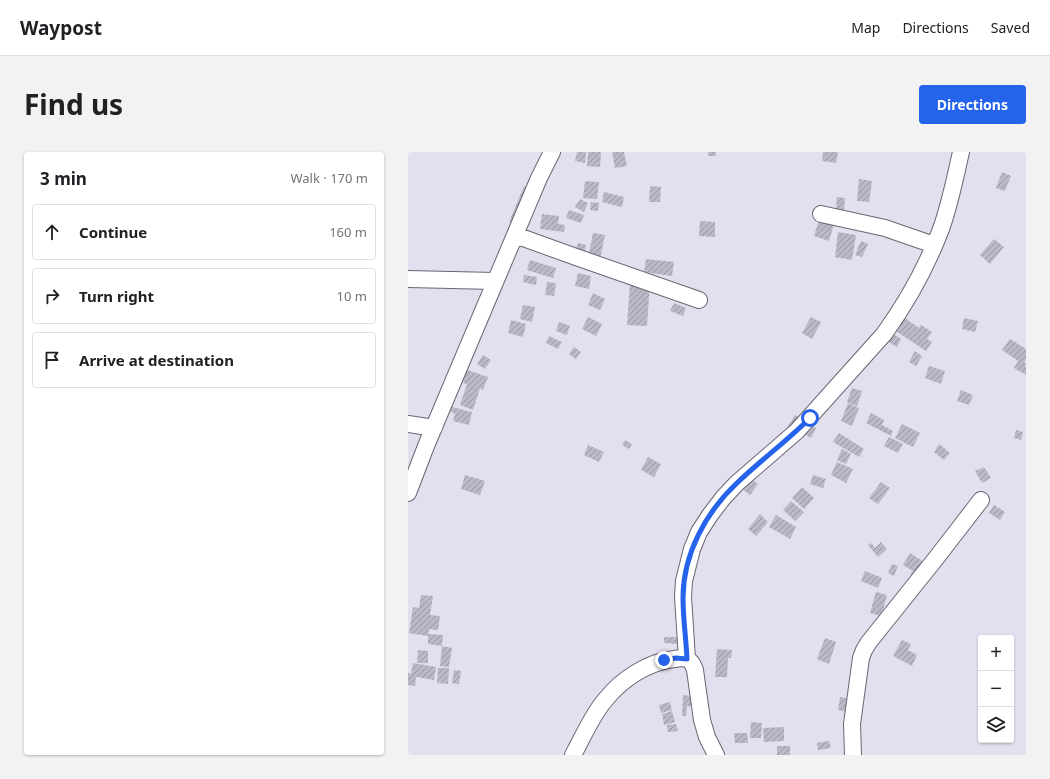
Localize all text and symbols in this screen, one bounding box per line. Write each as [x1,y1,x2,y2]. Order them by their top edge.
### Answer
text: Waypost [20,15,102,41]
text: Map [851,18,880,37]
text: Directions [902,18,969,37]
text: Saved [991,18,1030,37]
text: Find us [24,85,123,123]
button: Directions [919,85,1026,124]
text: 3 min [40,167,87,190]
text: Walk · 170 m [290,169,368,187]
icon: ahead [41,221,63,243]
text: Continue [79,222,147,242]
text: 160 m [329,223,367,241]
icon: right [41,285,63,307]
text: Turn right [79,286,154,306]
text: 10 m [337,287,367,305]
icon: arrive [41,349,63,371]
text: Arrive at destination [79,350,234,370]
route start [801,409,819,427]
map controls [978,635,1014,743]
button: + [978,635,1014,671]
route end [655,651,673,669]
button: − [978,671,1014,707]
button: layers [978,707,1014,743]

